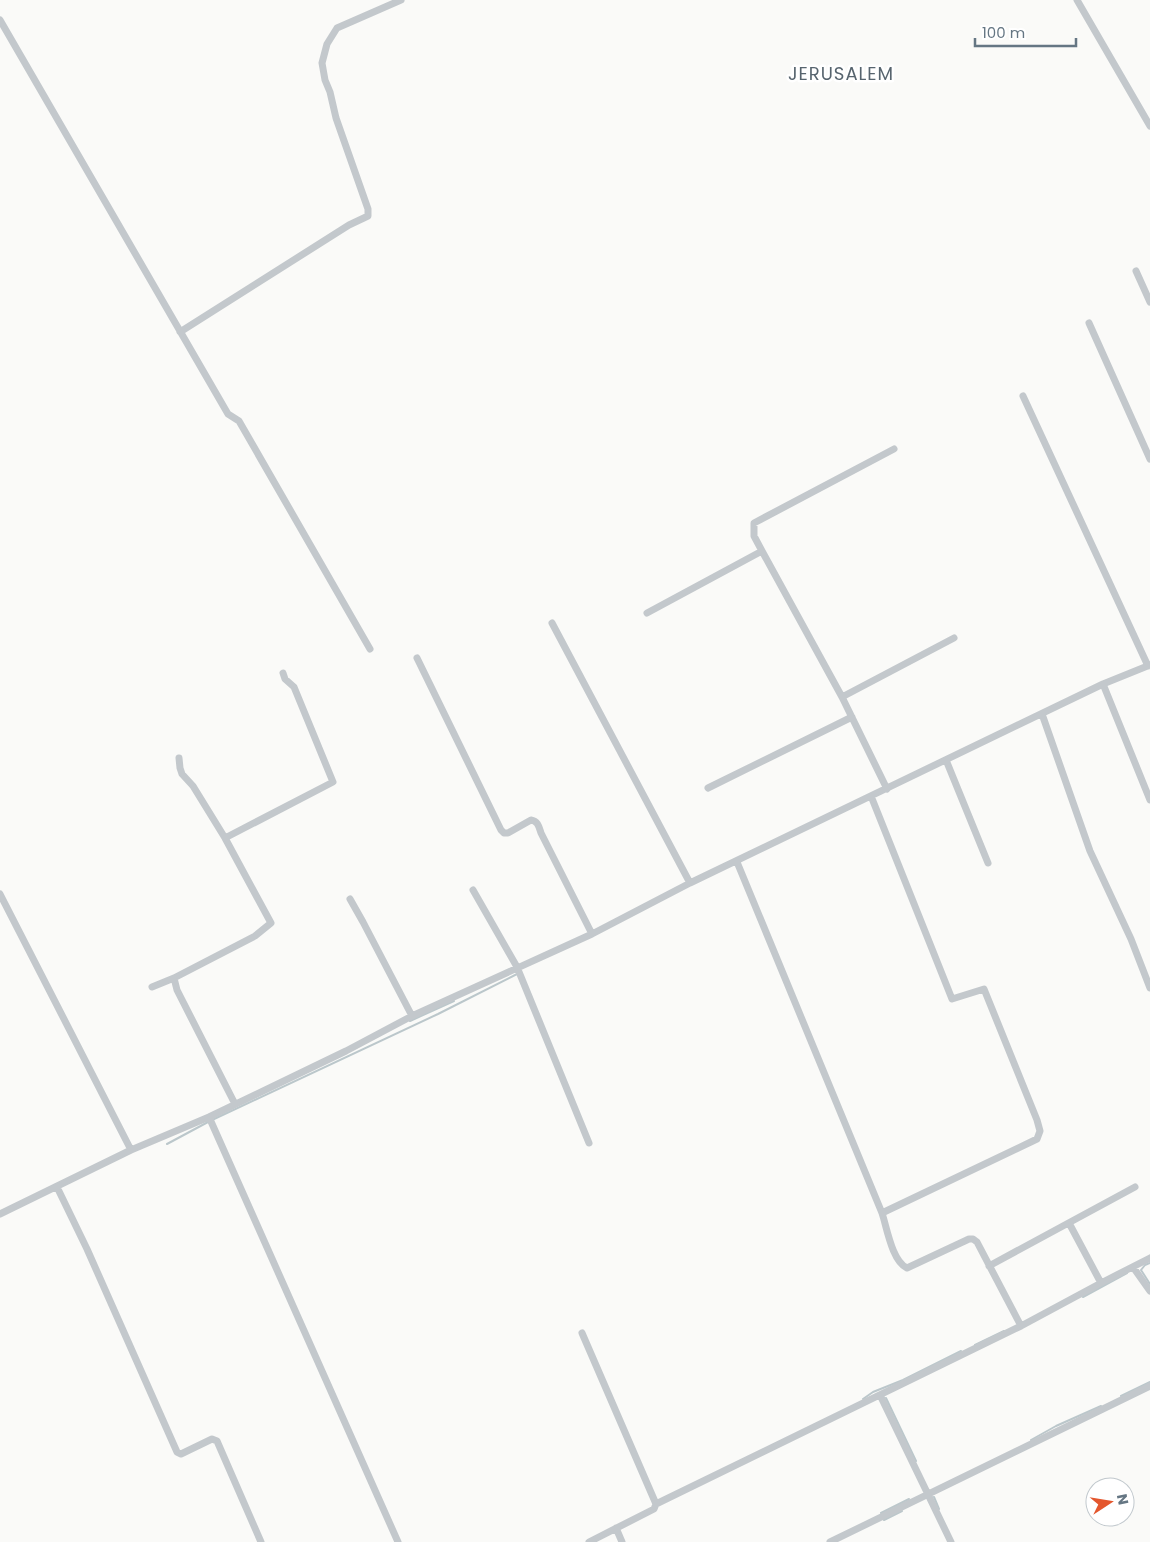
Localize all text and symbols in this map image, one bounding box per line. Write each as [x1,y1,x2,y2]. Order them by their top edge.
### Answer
scale bar [975,15,1076,47]
text: 100 m [982,22,1025,43]
district label: JERUSALEM [788,61,894,86]
north arrow [1085,1477,1135,1527]
text: N [1112,1492,1134,1507]

